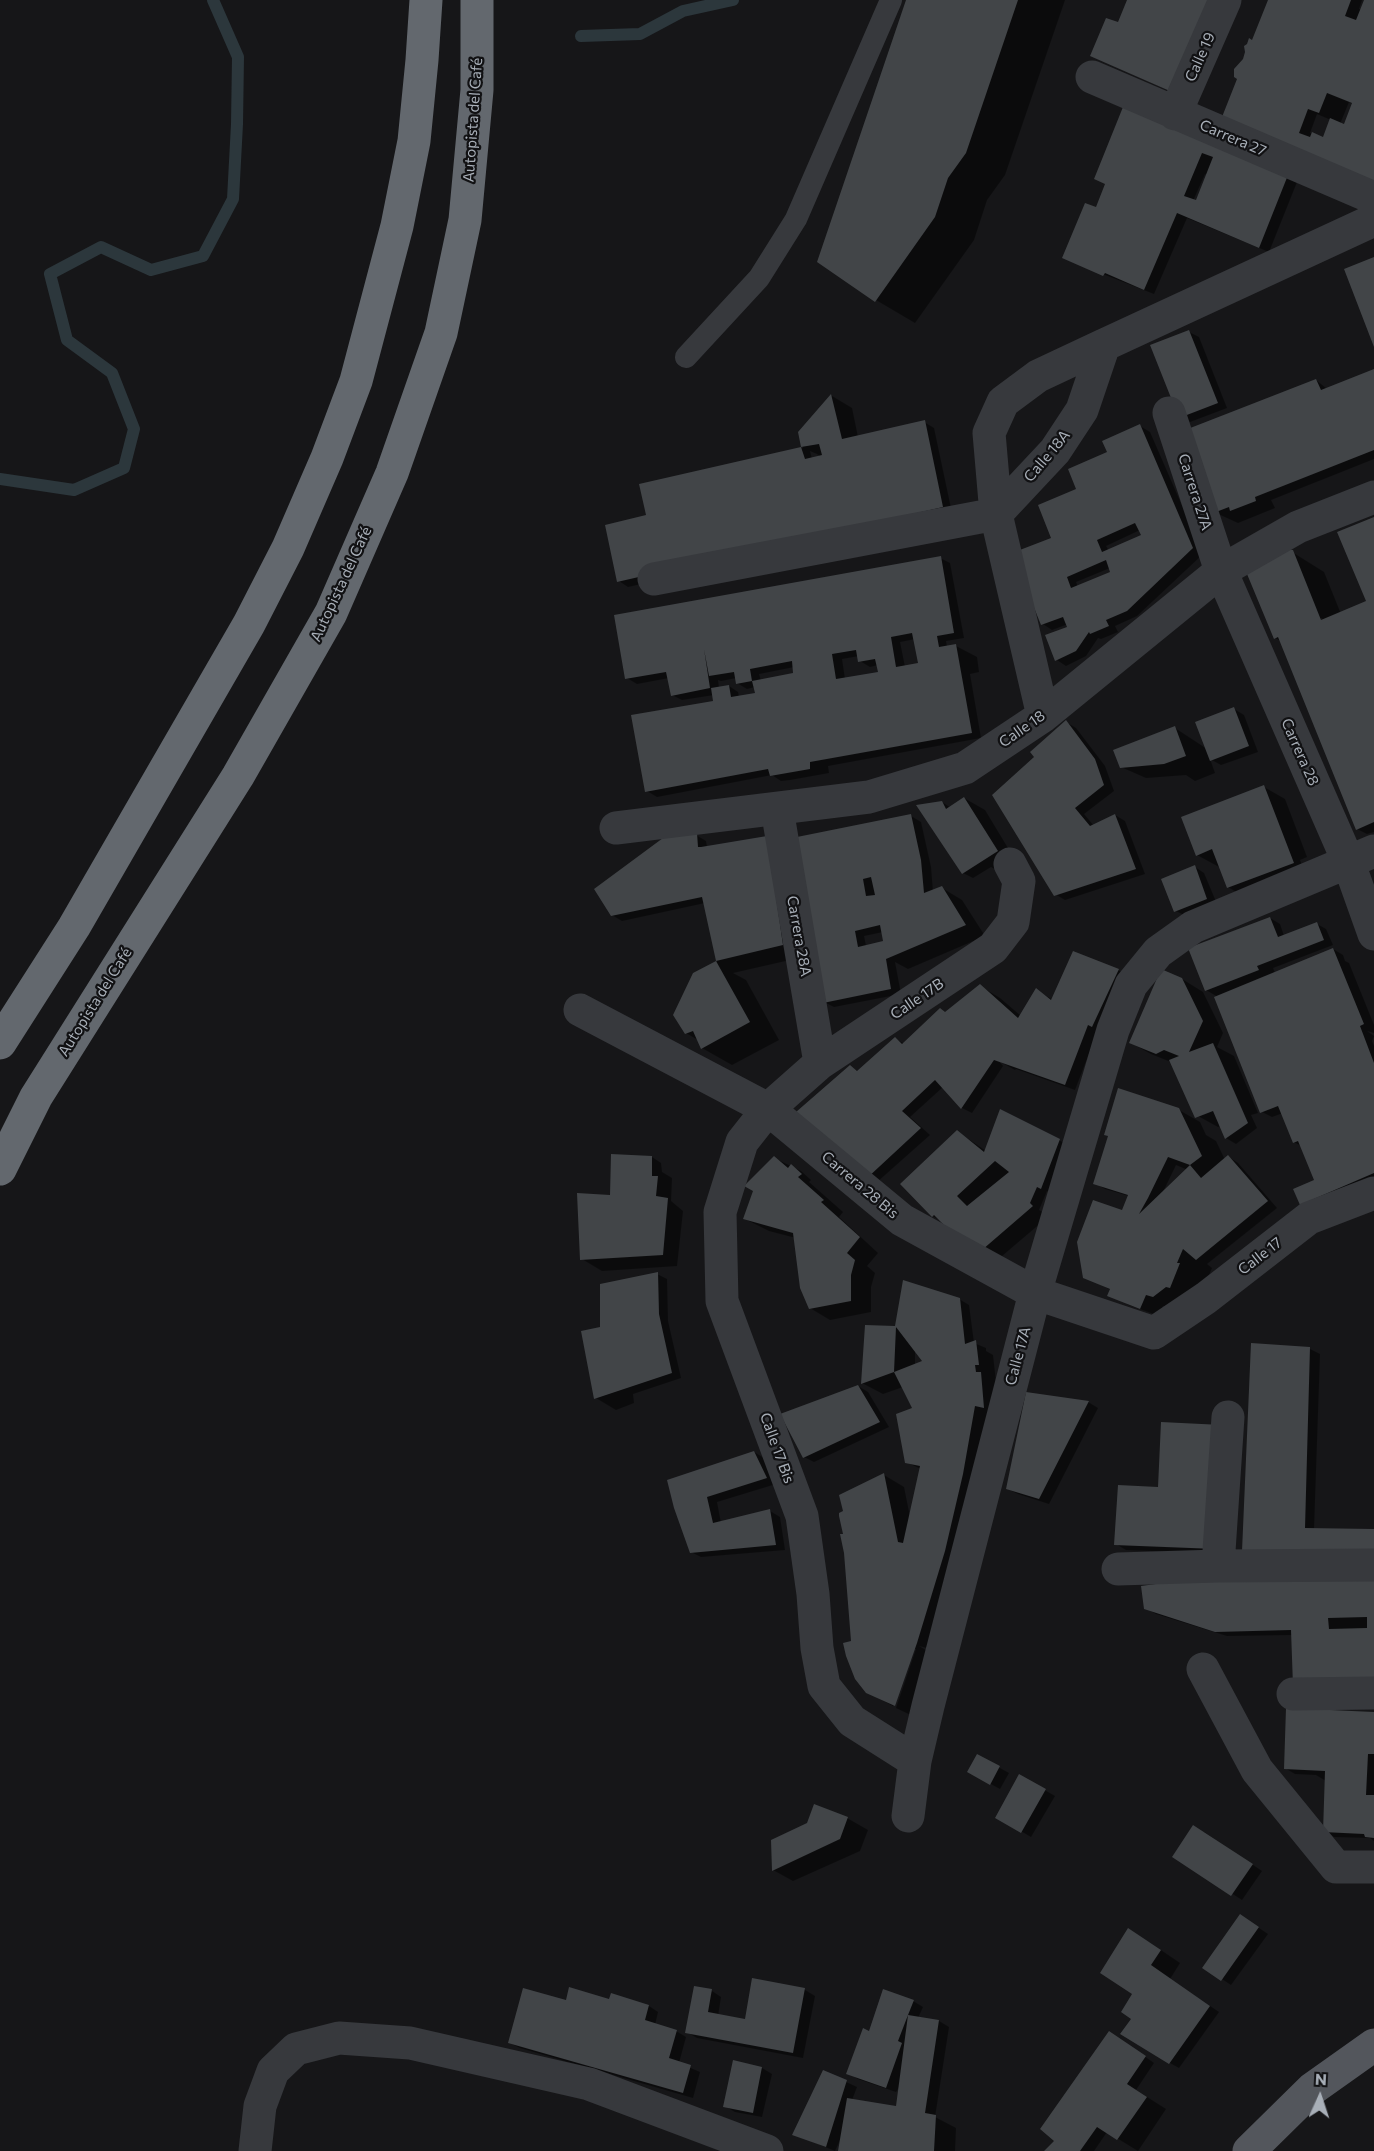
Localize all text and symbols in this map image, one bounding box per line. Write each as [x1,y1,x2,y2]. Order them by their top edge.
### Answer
street label: Calle 19 [1181,30,1219,84]
street label: Autopista del Café [460,57,486,183]
street label: Carrera 27 [1197,116,1269,160]
street label: Calle 18A [1020,426,1074,486]
street label: Carrera 27A [1174,451,1216,533]
street label: Autopista del Café [306,524,376,644]
street label: Calle 18 [996,707,1048,751]
street label: Carrera 28 [1277,716,1323,788]
street label: Carrera 28A [783,894,815,978]
street label: Autopista del Café [54,944,136,1060]
street label: Calle 17B [887,975,947,1023]
street label: Carrera 28 Bis [818,1148,902,1222]
street label: Calle 17 [1234,1233,1286,1279]
street label: Calle 17A [1002,1325,1034,1387]
street label: Calle 17 Bis [756,1410,798,1486]
north arrow [1290,2067,1350,2127]
text: N [1314,2069,1327,2088]

